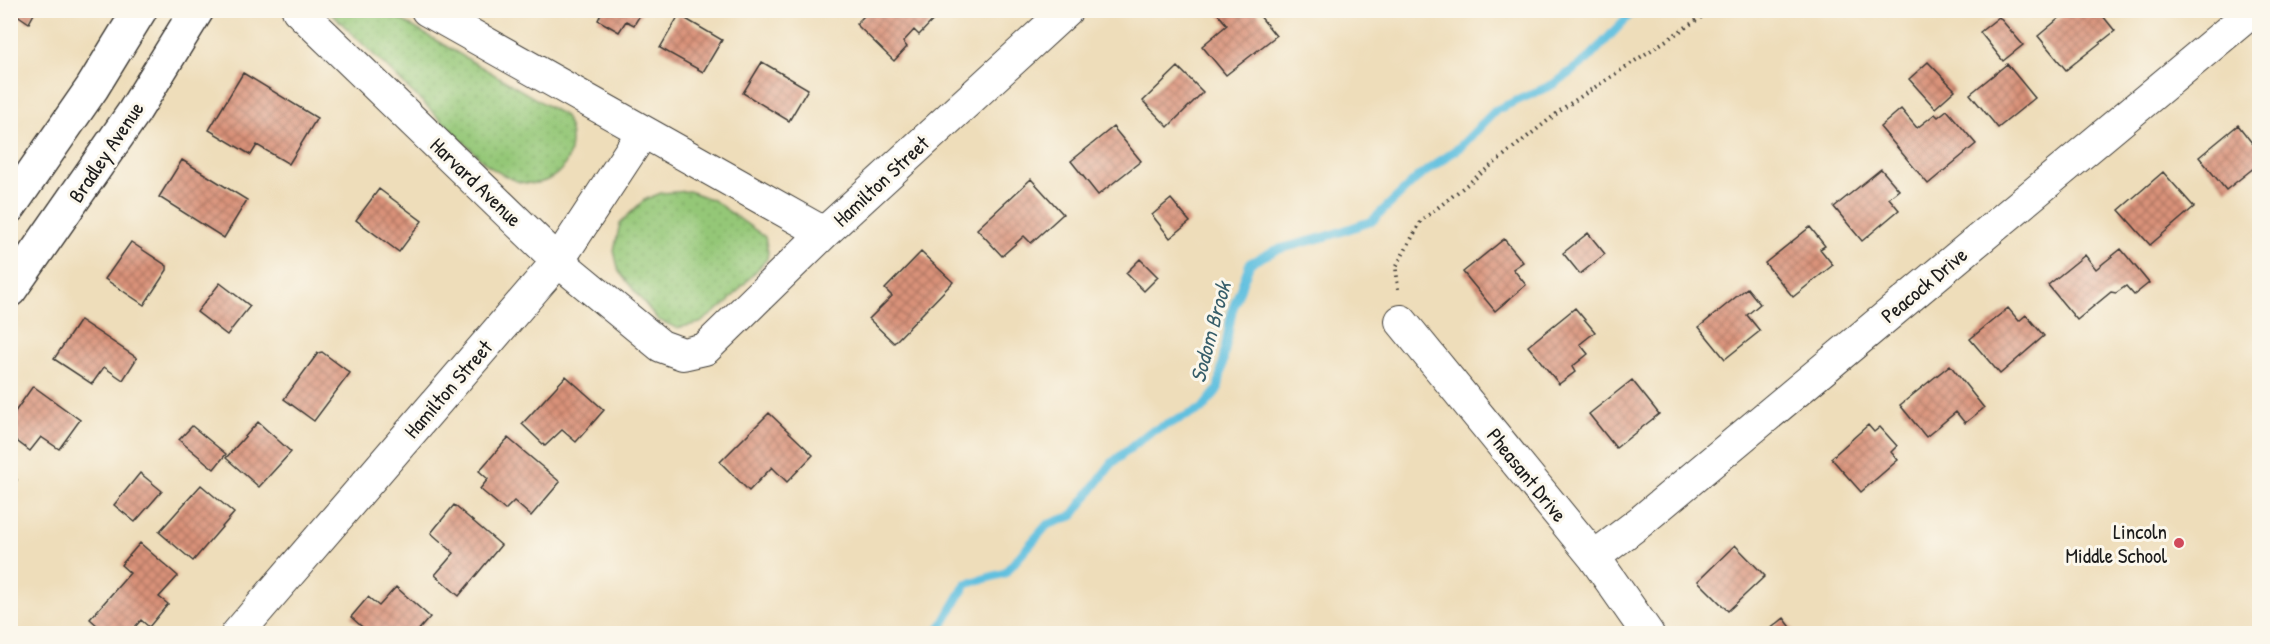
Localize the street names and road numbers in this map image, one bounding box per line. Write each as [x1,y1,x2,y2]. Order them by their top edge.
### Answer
street label: Bradley Avenue [62,96,150,208]
street label: Hamilton Street [827,128,936,233]
street label: Harvard Avenue [424,131,528,233]
street label: Peacock Drive [1875,240,1973,330]
street label: Hamilton Street [397,333,499,444]
street label: Pheasant Drive [1480,422,1574,528]

